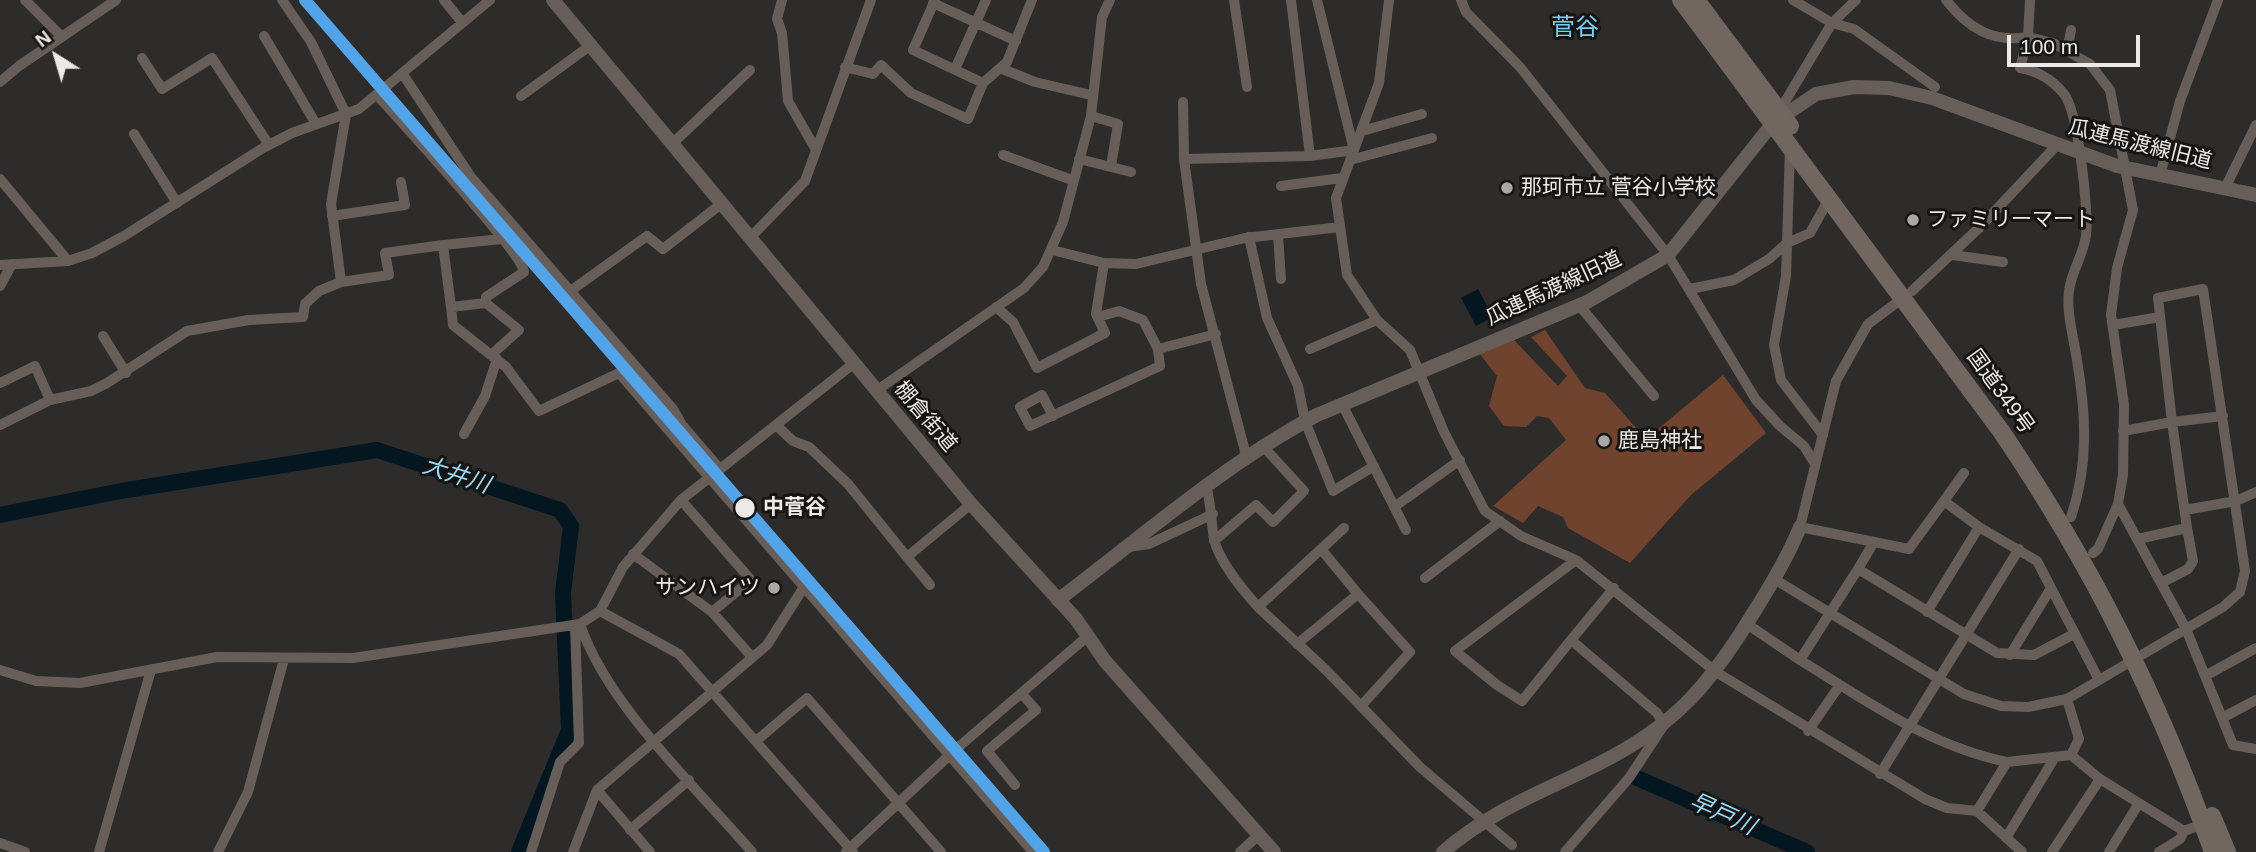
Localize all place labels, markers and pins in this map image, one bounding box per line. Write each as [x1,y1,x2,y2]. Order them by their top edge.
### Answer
place label: 那珂市立 菅谷小学校 [1521,175,1716,201]
marker: 那珂市立 菅谷小学校 [1499,180,1515,196]
place label: ファミリーマート [1927,207,2095,233]
marker: ファミリーマート [1905,212,1921,228]
place label: 鹿島神社 [1618,428,1702,454]
marker: 鹿島神社 [1596,433,1612,449]
place label: 中菅谷 [763,495,826,521]
marker: 中菅谷 [733,496,757,520]
place label: サンハイツ [655,575,760,601]
marker: サンハイツ [766,580,782,596]

